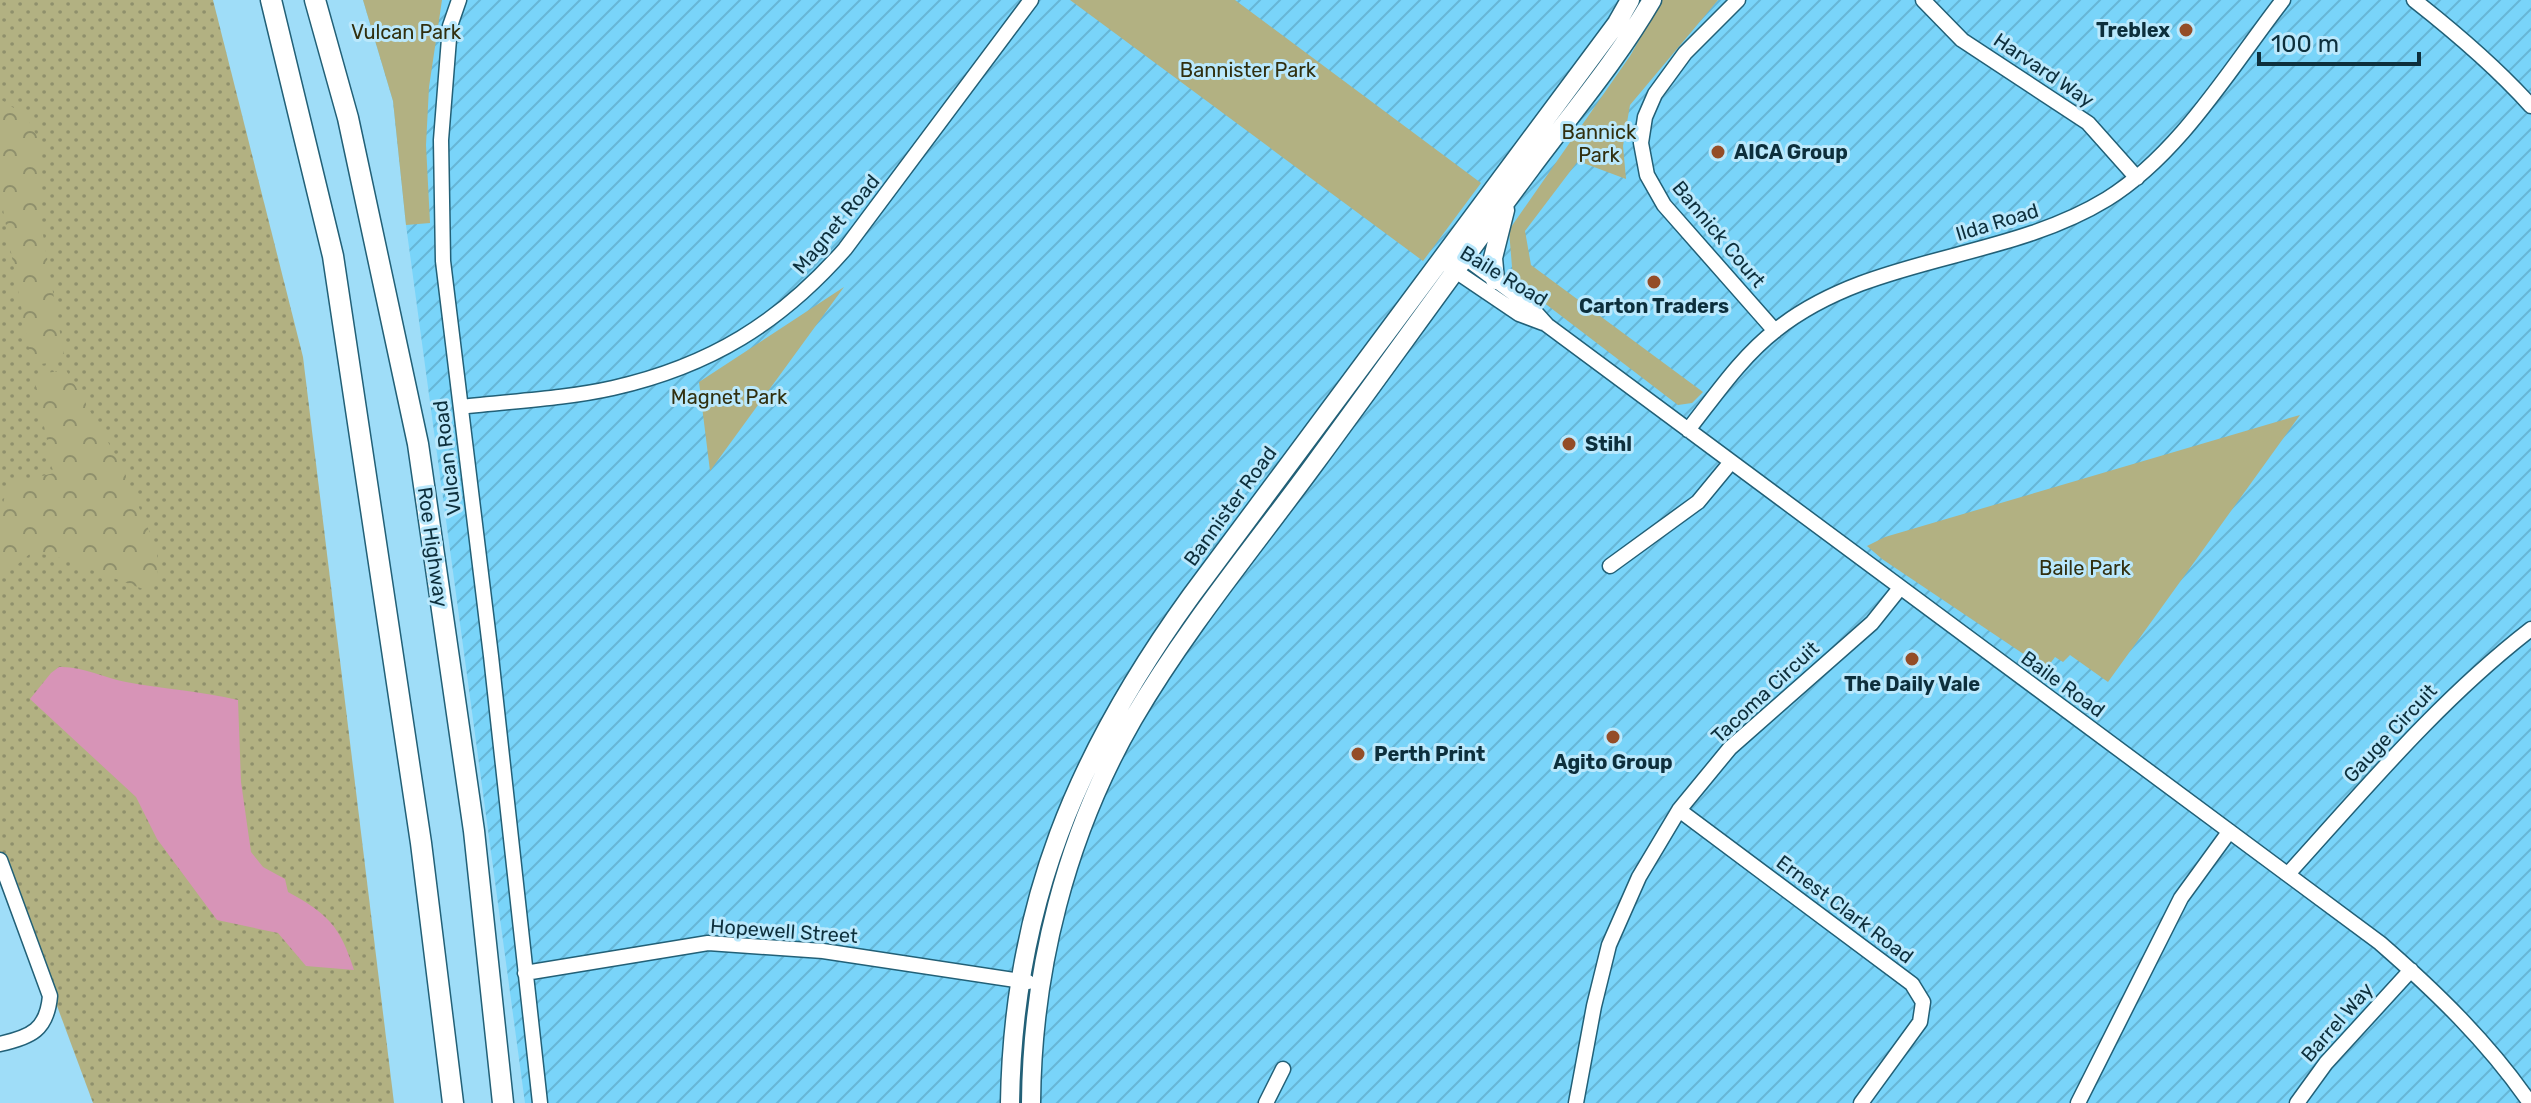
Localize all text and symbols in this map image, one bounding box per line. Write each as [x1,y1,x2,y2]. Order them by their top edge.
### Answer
scale bar [2259,16,2419,66]
place label: Treblex [2096,18,2170,42]
park label: Vulcan Park [351,20,462,44]
marker: Treblex [2177,21,2195,39]
street label: Harvard Way [1989,28,2099,112]
text: 100 m [2271,30,2339,58]
park label: Bannister Park [1180,58,1317,82]
park label: Bannick Park [1562,120,1637,167]
place label: AICA Group [1734,140,1848,164]
marker: AICA Group [1709,143,1727,161]
street label: Magnet Road [788,169,884,279]
street label: Bannick Court [1667,176,1771,292]
street label: Ilda Road [1953,198,2041,246]
street label: Baile Road [1456,241,1552,311]
marker: Carton Traders [1645,273,1663,291]
place label: Carton Traders [1579,294,1729,318]
park label: Magnet Park [671,385,788,409]
street label: Vulcan Road [428,399,466,517]
place label: Stihl [1585,432,1632,456]
marker: Stihl [1560,435,1578,453]
street label: Bannister Road [1179,441,1281,571]
street label: Roe Highway [413,485,453,609]
park label: Baile Park [2039,556,2132,580]
street label: Tacoma Circuit [1706,636,1824,748]
street label: Baile Road [2016,646,2110,722]
marker: The Daily Vale [1903,650,1921,668]
place label: The Daily Vale [1844,672,1980,696]
street label: Gauge Circuit [2338,679,2442,787]
marker: Agito Group [1604,728,1622,746]
place label: Perth Print [1374,742,1485,766]
marker: Perth Print [1349,745,1367,763]
place label: Agito Group [1553,750,1673,774]
street label: Ernest Clark Road [1772,850,1918,968]
street label: Hopewell Street [709,914,859,948]
street label: Barrel Way [2296,977,2378,1067]

